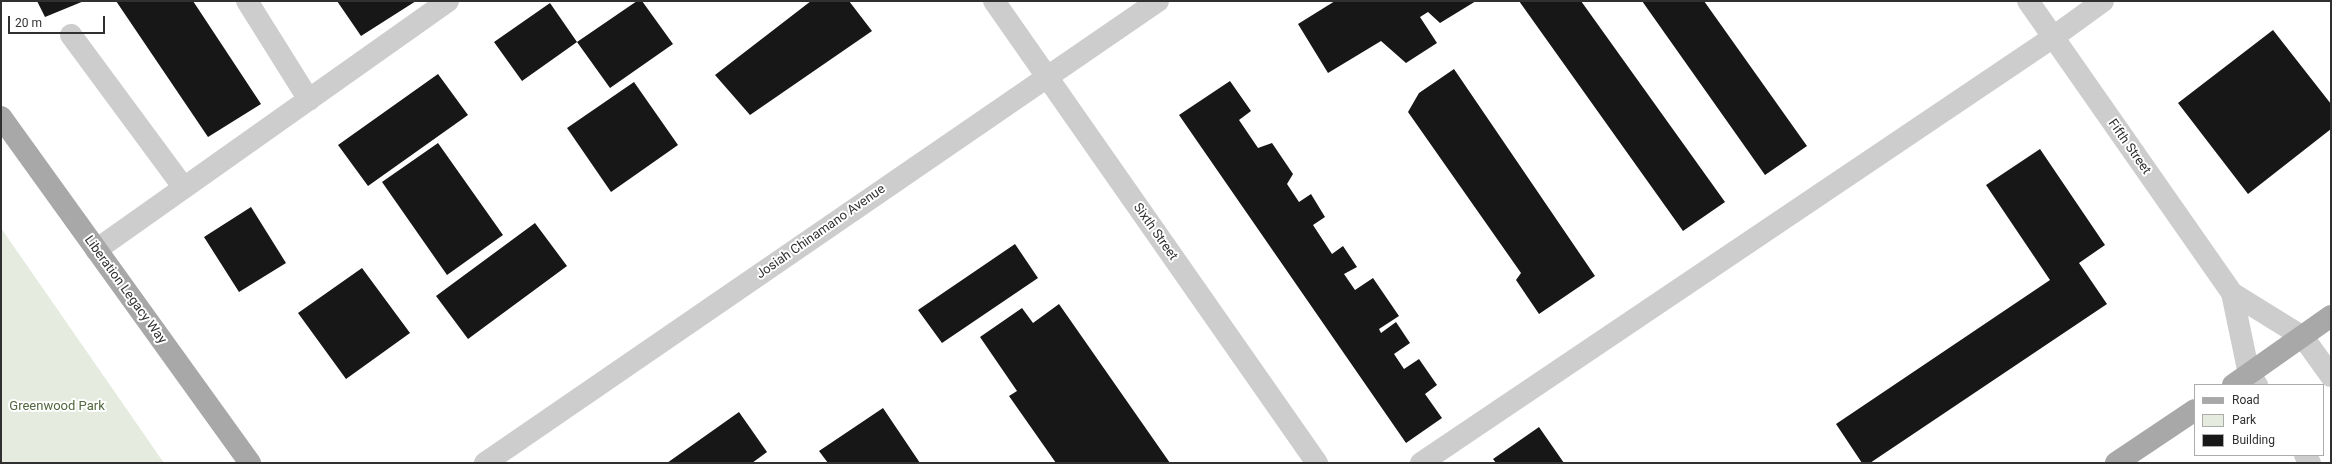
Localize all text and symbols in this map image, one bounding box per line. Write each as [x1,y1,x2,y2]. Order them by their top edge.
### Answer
scale bar [10,8,107,34]
text: 20 m [15,16,42,30]
street label: Fifth Street [2104,116,2154,178]
street label: Josiah Chinamano Avenue [754,182,888,282]
street label: Sixth Street [1130,200,1180,264]
street label: Liberation Legacy Way [81,233,169,347]
legend [2194,384,2324,456]
text: Road [2232,393,2260,407]
park label: Greenwood Park [9,399,105,415]
text: Park [2232,413,2256,427]
text: Building [2232,433,2275,447]

